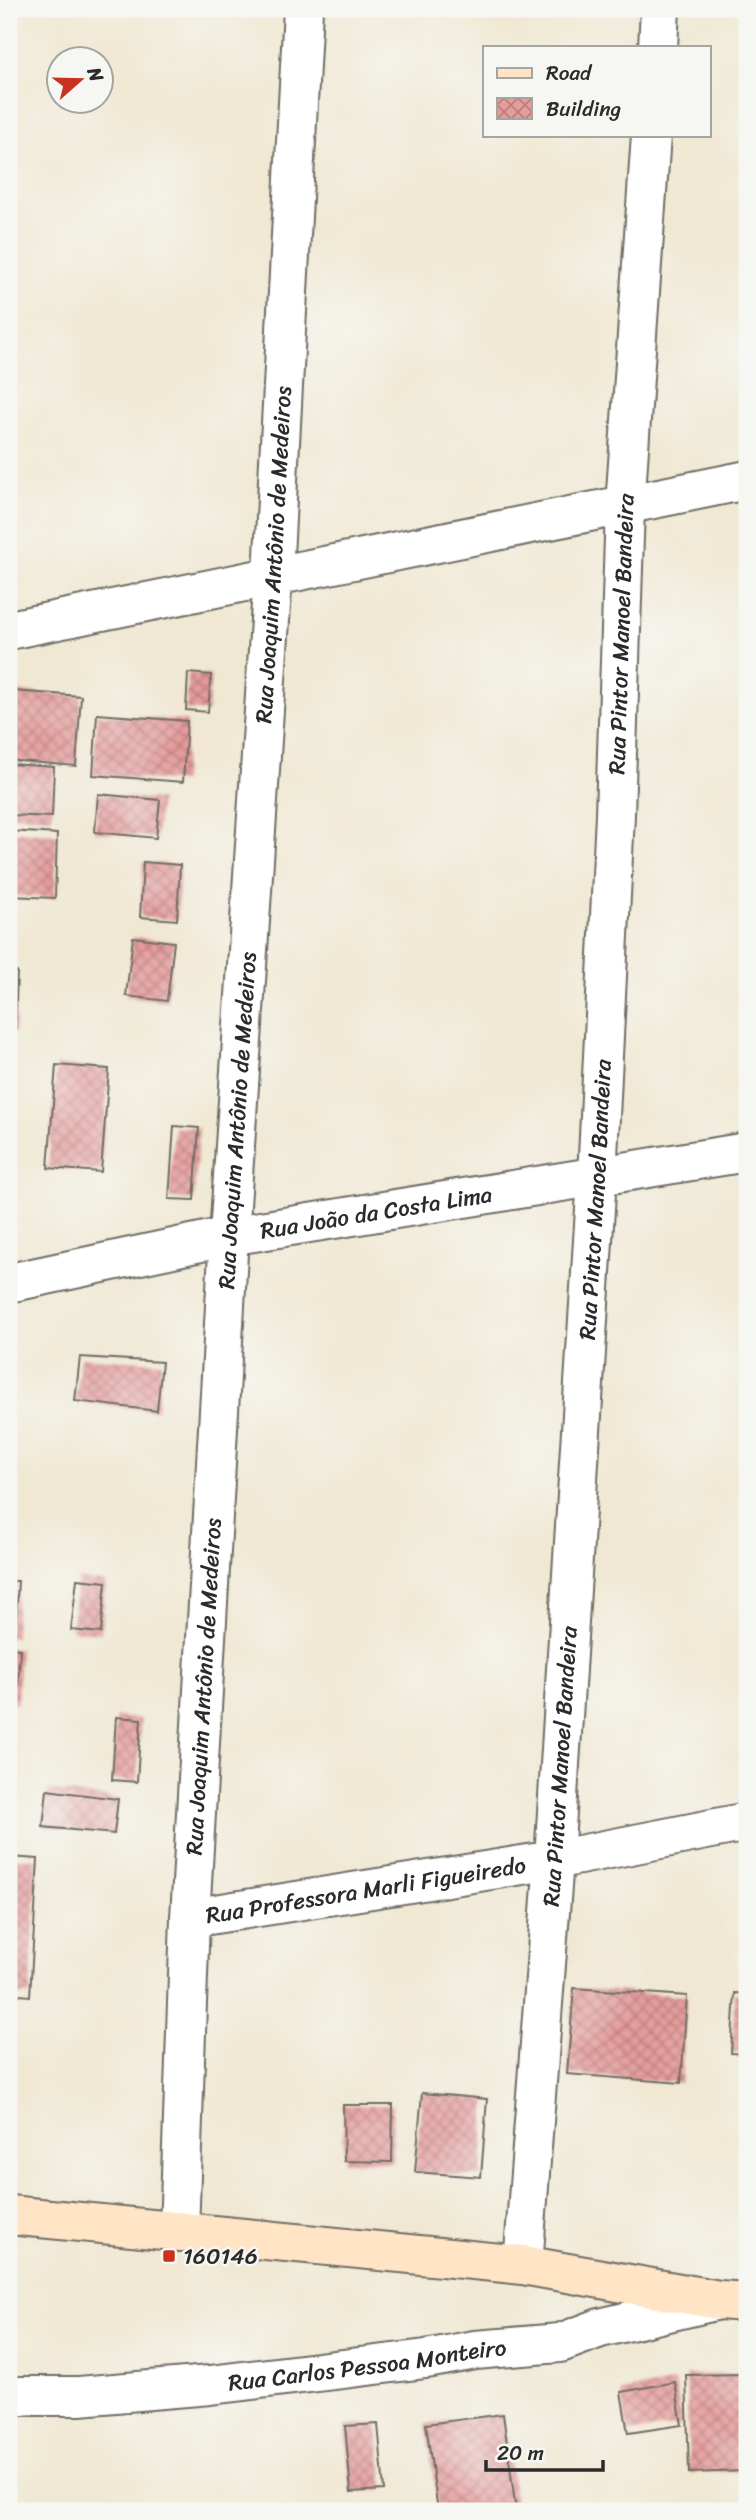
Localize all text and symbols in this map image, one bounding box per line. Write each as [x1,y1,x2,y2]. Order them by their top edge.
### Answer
north arrow [46,46,116,116]
legend [483,46,710,136]
text: Road [546,54,593,92]
text: N [77,62,114,87]
text: Building [546,90,622,128]
street label: Rua Joaquim Antônio de Medeiros [243,385,304,725]
street label: Rua Pintor Manoel Bandeira [596,492,646,775]
street label: Rua Joaquim Antônio de Medeiros [206,950,268,1290]
street label: Rua Pintor Manoel Bandeira [566,1058,623,1341]
street label: Rua João da Costa Lima [257,1173,495,1251]
street label: Rua Joaquim Antônio de Medeiros [173,1516,233,1856]
street label: Rua Pintor Manoel Bandeira [530,1624,589,1908]
street label: Rua Professora Marli Figueiredo [203,1844,529,1936]
place label: 160146 [183,2236,258,2277]
marker: 160146 [161,2248,177,2264]
street label: Rua Carlos Pessoa Monteiro [226,2327,508,2403]
scale bar [486,2429,604,2473]
text: 20 m [497,2434,544,2472]

